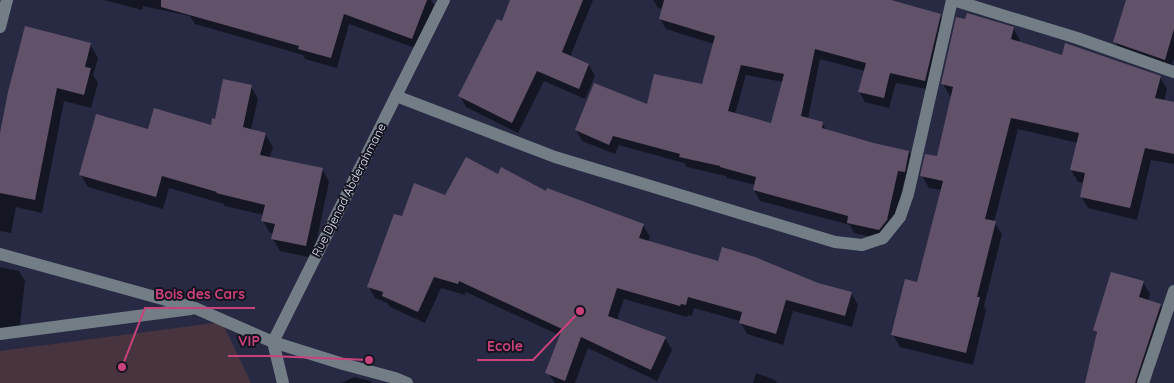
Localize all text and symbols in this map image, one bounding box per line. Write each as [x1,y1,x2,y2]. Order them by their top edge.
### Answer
street label: Rue Djenad Abderahmane [308,120,389,259]
callout: Bois des Cars [145,279,255,308]
text: Bois des Cars [155,285,245,303]
callout: VIP [228,327,270,356]
callout: Ecole [477,331,533,360]
text: VIP [238,332,260,350]
text: Ecole [487,337,523,355]

